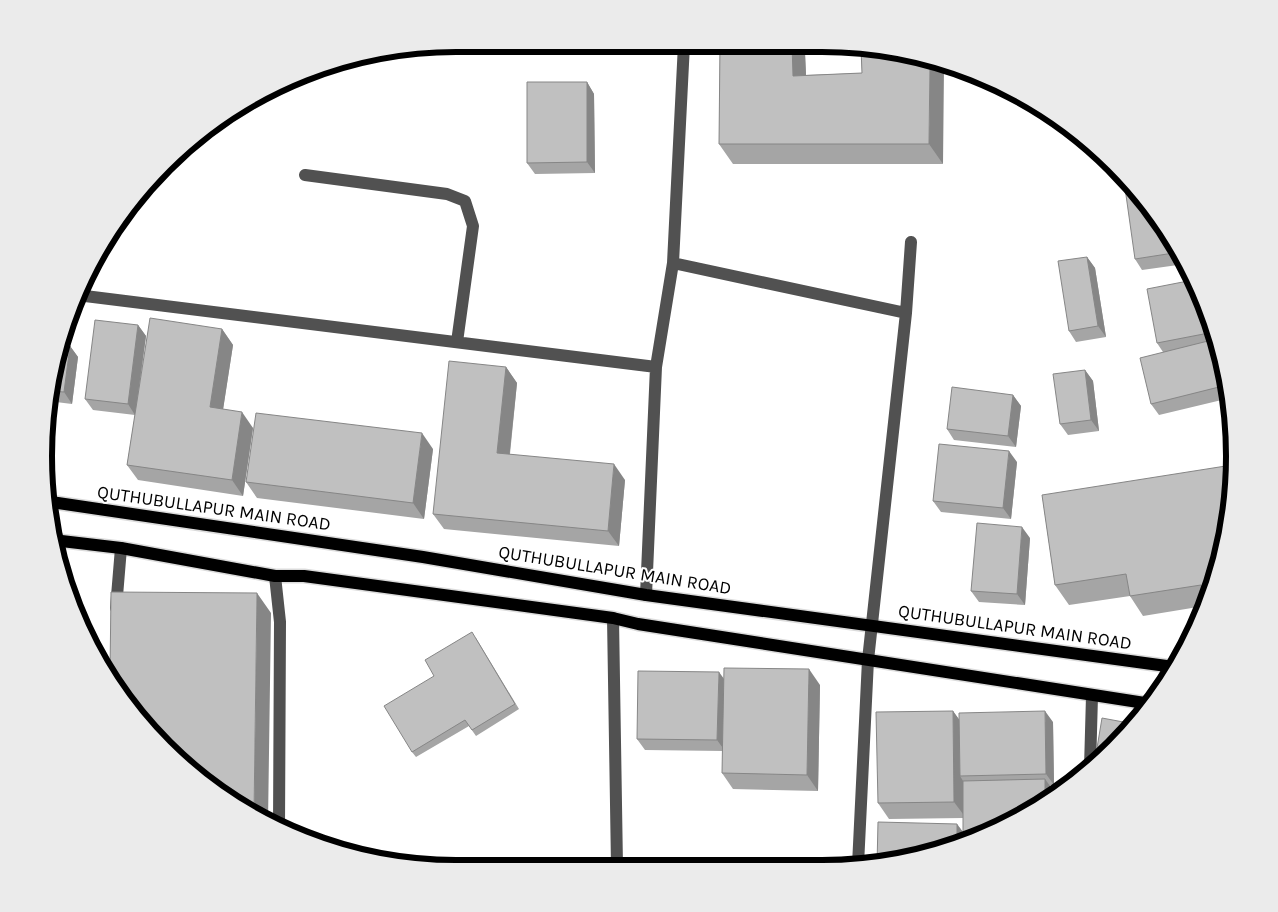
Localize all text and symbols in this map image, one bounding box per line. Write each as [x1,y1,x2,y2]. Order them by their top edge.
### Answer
street label: QUTHUBULLAPUR MAIN ROAD [96,481,332,535]
street label: QUTHUBULLAPUR MAIN ROAD [497,541,733,599]
street label: QUTHUBULLAPUR MAIN ROAD [897,600,1133,654]

